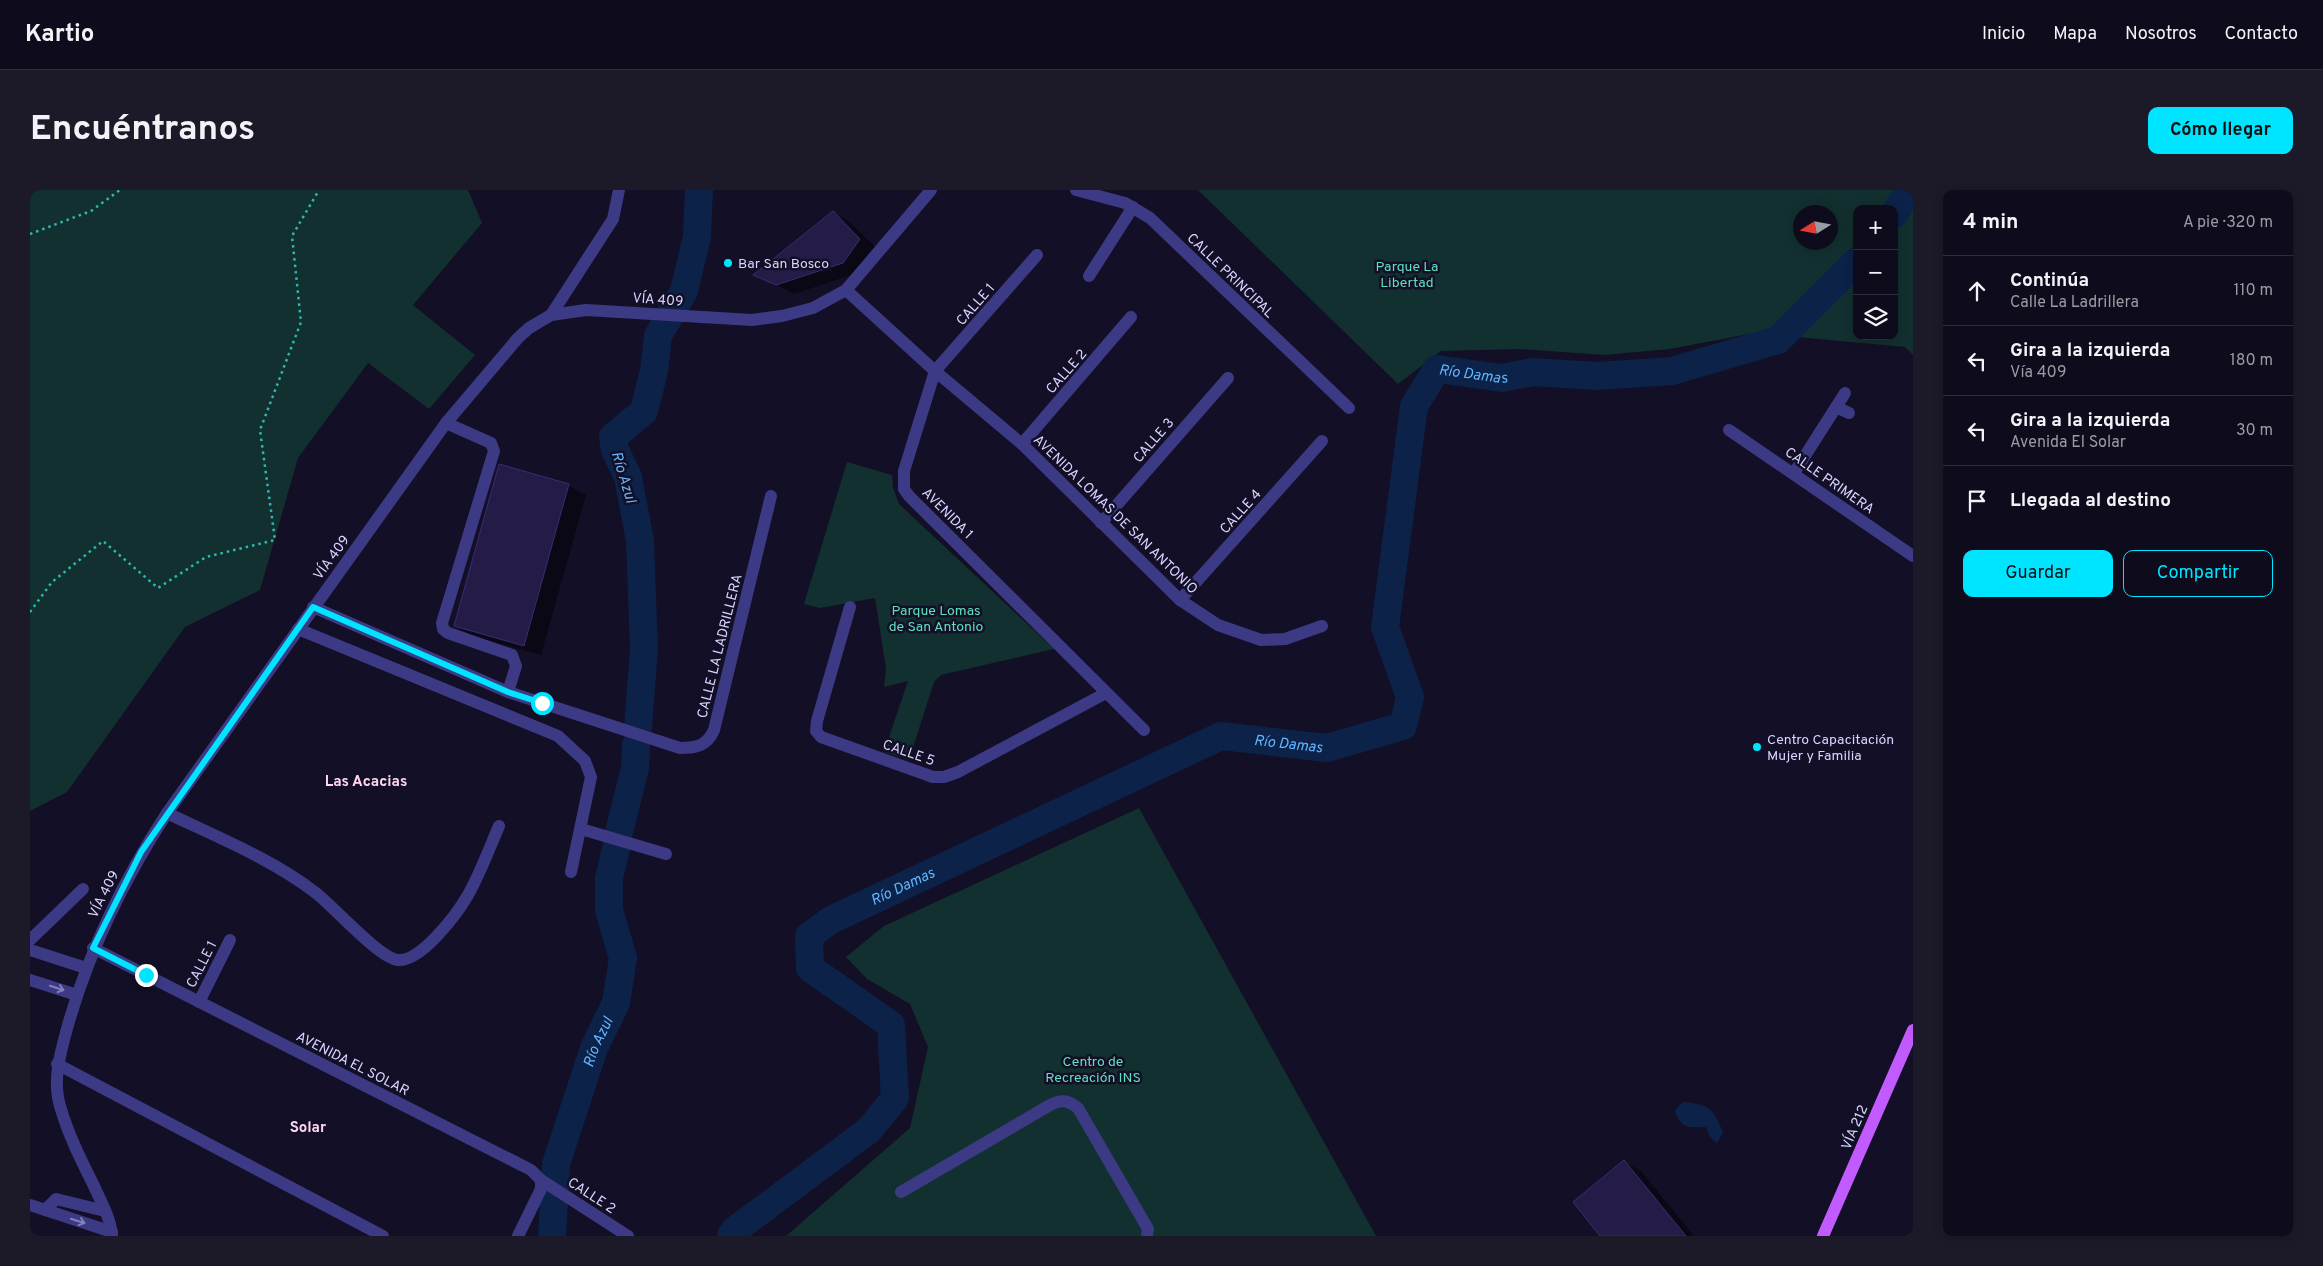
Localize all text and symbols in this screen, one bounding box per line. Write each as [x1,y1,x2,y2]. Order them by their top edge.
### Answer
text: Kartio [25,20,94,50]
text: Inicio [1982,23,2025,46]
text: Mapa [2053,23,2097,46]
text: Nosotros [2125,23,2197,46]
text: Contacto [2225,23,2298,46]
button: Cómo llegar [2148,107,2293,154]
text: Encuéntranos [30,108,255,152]
north arrow [1793,205,1838,250]
map controls [1853,205,1898,340]
button: + [1853,205,1898,250]
text: 4 min [1963,209,2019,236]
text: A pie · 320 m [2183,213,2273,233]
street label: CALLE PRINCIPAL [1183,230,1277,322]
button: − [1853,250,1898,295]
place label: Bar San Bosco [738,256,829,273]
marker: Bar San Bosco [722,257,734,269]
park label: Parque La Libertad [1376,259,1438,292]
text: Continúa [2010,269,2089,293]
icon: ahead [1963,277,1991,305]
street label: CALLE 1 [953,280,999,330]
text: 110 m [2233,281,2273,301]
street label: VÍA 409 [632,289,684,311]
text: Calle La Ladrillera [2010,293,2139,313]
button: layers [1853,295,1898,340]
text: Gira a la izquierda [2010,339,2170,363]
street label: CALLE 2 [1043,346,1091,398]
icon: left [1963,347,1991,375]
text: 180 m [2230,351,2273,371]
water label: Río Damas [1437,361,1509,389]
text: Vía 409 [2010,363,2066,383]
text: Gira a la izquierda [2010,409,2170,433]
street label: CALLE 3 [1130,415,1178,467]
icon: left [1963,417,1991,445]
text: 30 m [2236,421,2273,441]
street label: AVENIDA LOMAS DE SAN ANTONIO [1029,432,1201,598]
text: Avenida El Solar [2010,433,2126,453]
street label: CALLE PRIMERA [1781,444,1877,518]
water label: Río Azul [606,449,640,507]
street label: AVENIDA 1 [918,485,976,543]
street label: CALLE 4 [1217,486,1266,538]
icon: arrive [1963,487,1991,515]
text: Llegada al destino [2010,489,2171,513]
street label: VÍA 409 [310,532,354,583]
button: Guardar [1963,550,2113,597]
button: Compartir [2123,550,2273,597]
street label: CALLE LA LADRILLERA [694,572,747,720]
park label: Parque Lomas de San Antonio [889,603,983,636]
route start [531,692,554,715]
water label: Río Damas [1253,732,1324,758]
place label: Centro Capacitación Mujer y Familia [1767,732,1894,765]
street label: CALLE 5 [880,737,937,770]
marker: Centro Capacitación Mujer y Familia [1751,741,1763,753]
district label: Las Acacias [325,773,407,792]
water label: Río Damas [868,864,939,911]
street label: VÍA 409 [84,868,123,921]
street label: CALLE 1 [183,938,221,991]
route end [135,964,158,987]
one-way arrow [48,984,64,994]
water label: Río Azul [580,1013,619,1070]
street label: AVENIDA EL SOLAR [293,1028,412,1100]
park label: Centro de Recreación INS [1045,1054,1141,1087]
street label: VÍA 212 [1837,1102,1872,1153]
district label: Solar [290,1119,327,1138]
street label: CALLE 2 [564,1174,618,1218]
one-way arrow [70,1217,86,1227]

